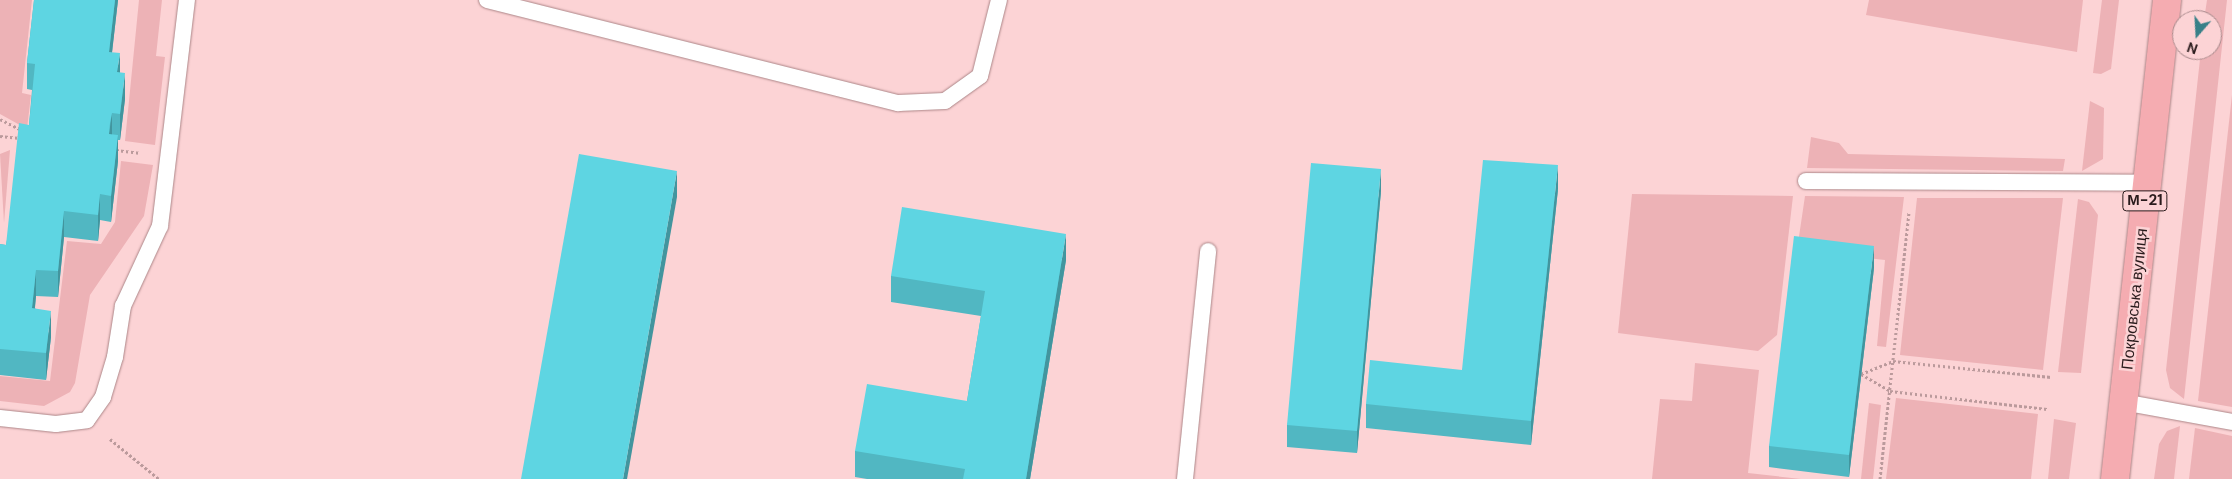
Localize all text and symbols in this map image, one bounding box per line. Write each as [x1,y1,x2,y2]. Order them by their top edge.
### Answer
north arrow [2172,10,2222,60]
text: N [2185,38,2200,58]
road number: М-21 [2121,188,2169,214]
street label: Покровська вулиця [2118,227,2152,371]

